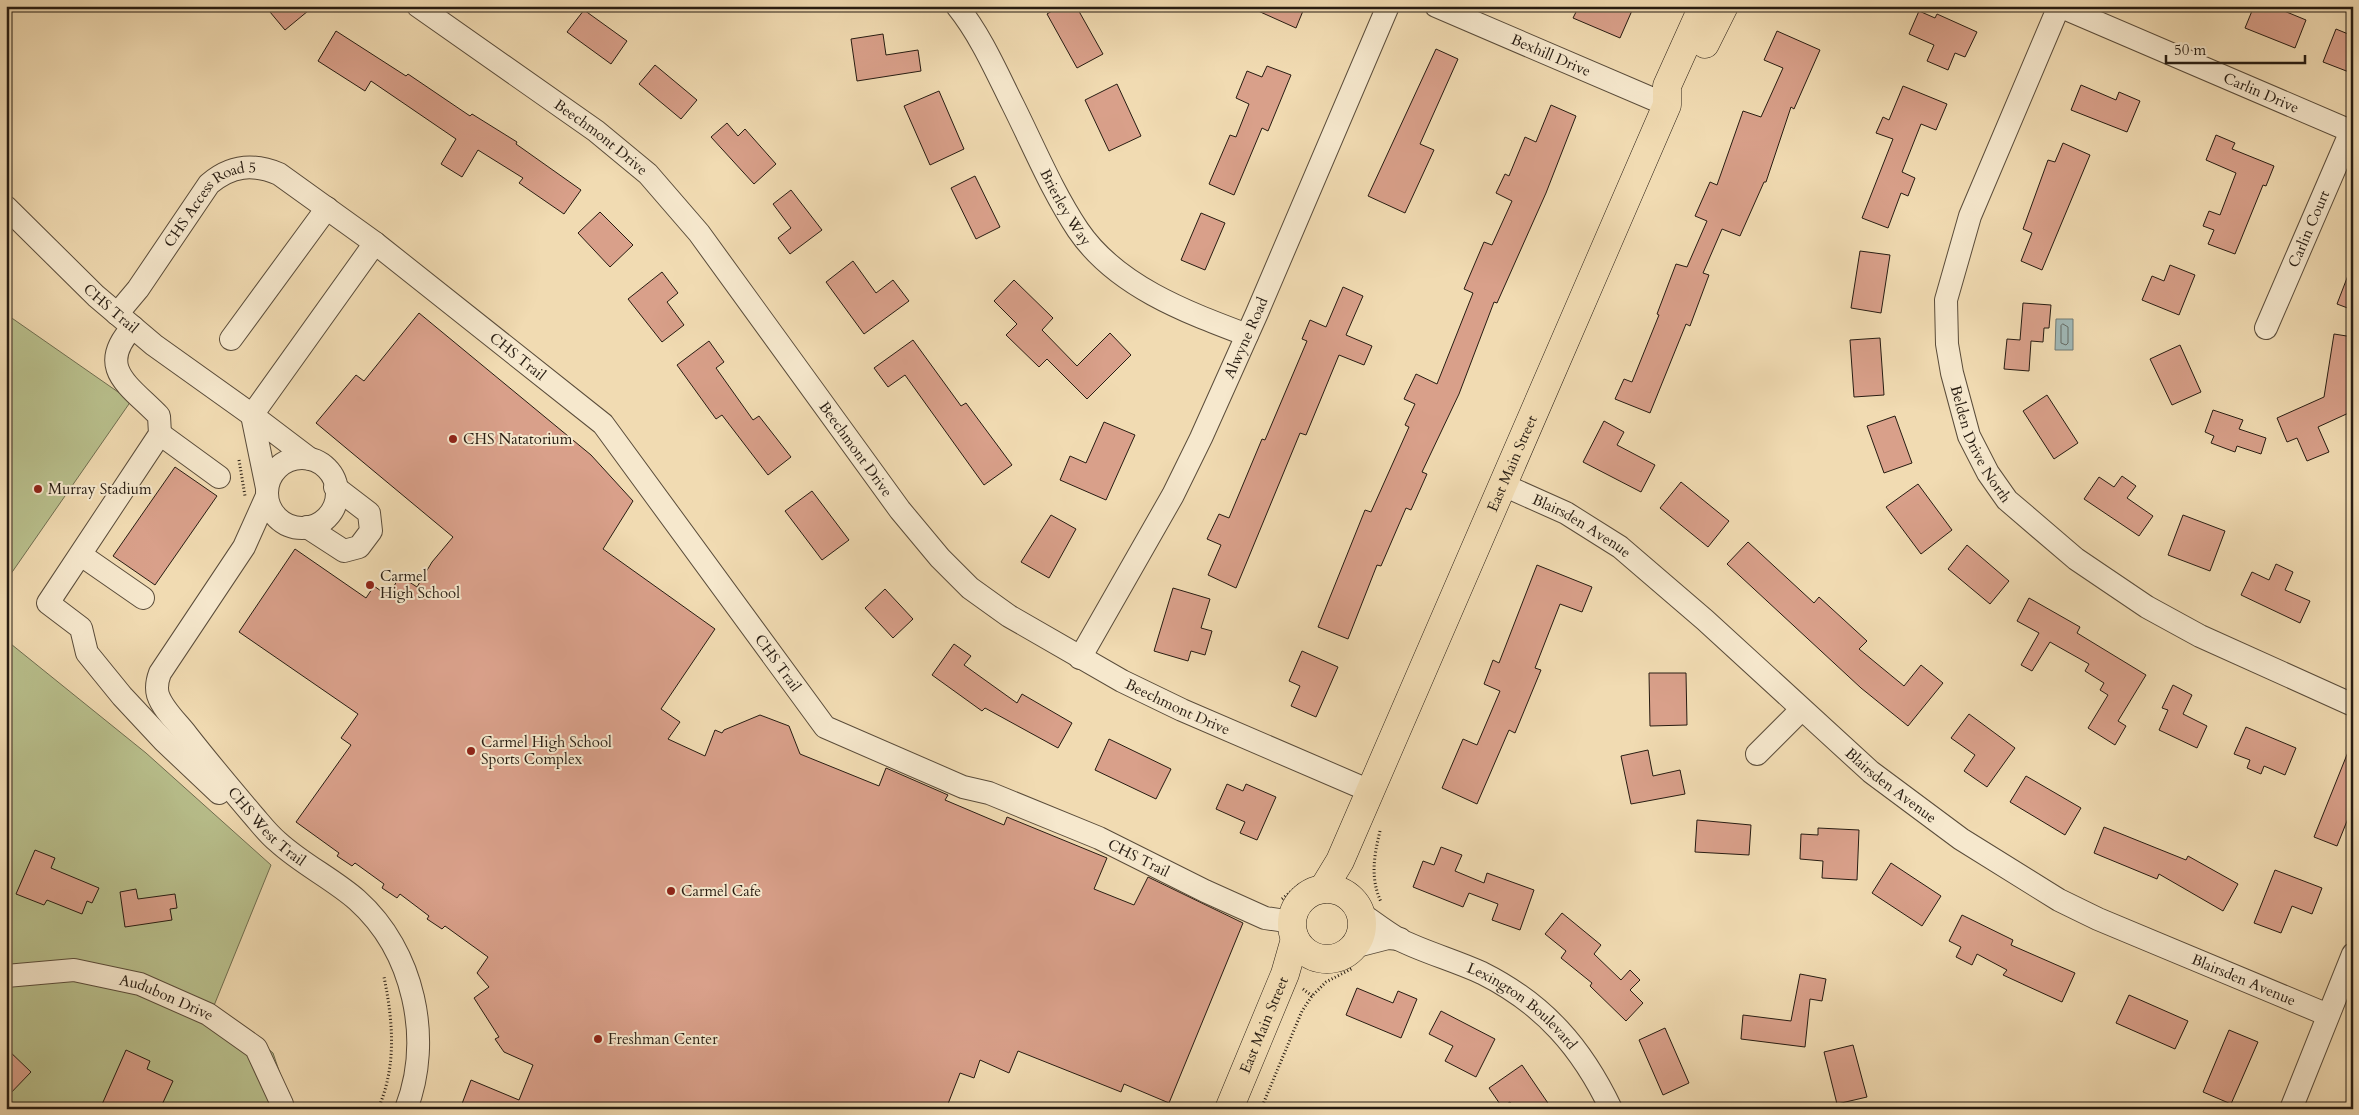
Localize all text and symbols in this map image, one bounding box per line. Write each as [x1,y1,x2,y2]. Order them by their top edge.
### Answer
street label: Bexhill Drive [1508,29,1594,81]
scale bar [2166,32,2305,64]
text: 50 m [2174,40,2206,60]
street label: Carlin Drive [2220,68,2302,118]
street label: Beechmont Drive [550,95,652,180]
street label: CHS Access Road 5 [159,157,257,251]
street label: Brierley Way [1035,166,1096,250]
street label: Carlin Court [2283,187,2334,271]
street label: CHS Trail [79,279,143,338]
street label: Alwyne Road [1219,294,1273,381]
street label: CHS Trail [485,328,550,385]
street label: Belden Drive North [1946,383,2016,507]
street label: Beechmont Drive [814,397,897,501]
street label: East Main Street [1482,412,1542,515]
place label: CHS Natatorium [463,429,573,449]
marker: CHS Natatorium [447,433,459,445]
place label: Murray Stadium [48,479,152,499]
marker: Murray Stadium [32,483,44,495]
street label: Blairsden Avenue [1529,489,1635,562]
place label: Carmel High School [380,566,460,603]
marker: Carmel High School [364,579,376,591]
street label: CHS Trail [750,630,806,696]
street label: Beechmont Drive [1122,674,1233,740]
place label: Carmel High School Sports Complex [481,732,612,769]
street label: Blairsden Avenue [1841,743,1941,828]
marker: Carmel High School Sports Complex [465,745,477,757]
street label: CHS West Trail [223,783,310,871]
street label: CHS Trail [1104,834,1173,882]
place label: Carmel Cafe [681,881,761,901]
marker: Carmel Cafe [665,885,677,897]
street label: Blairsden Avenue [2188,949,2299,1011]
street label: Lexington Boulevard [1464,958,1582,1054]
street label: Audubon Drive [118,970,218,1025]
street label: East Main Street [1235,973,1293,1076]
place label: Freshman Center [608,1029,718,1049]
marker: Freshman Center [592,1033,604,1045]

